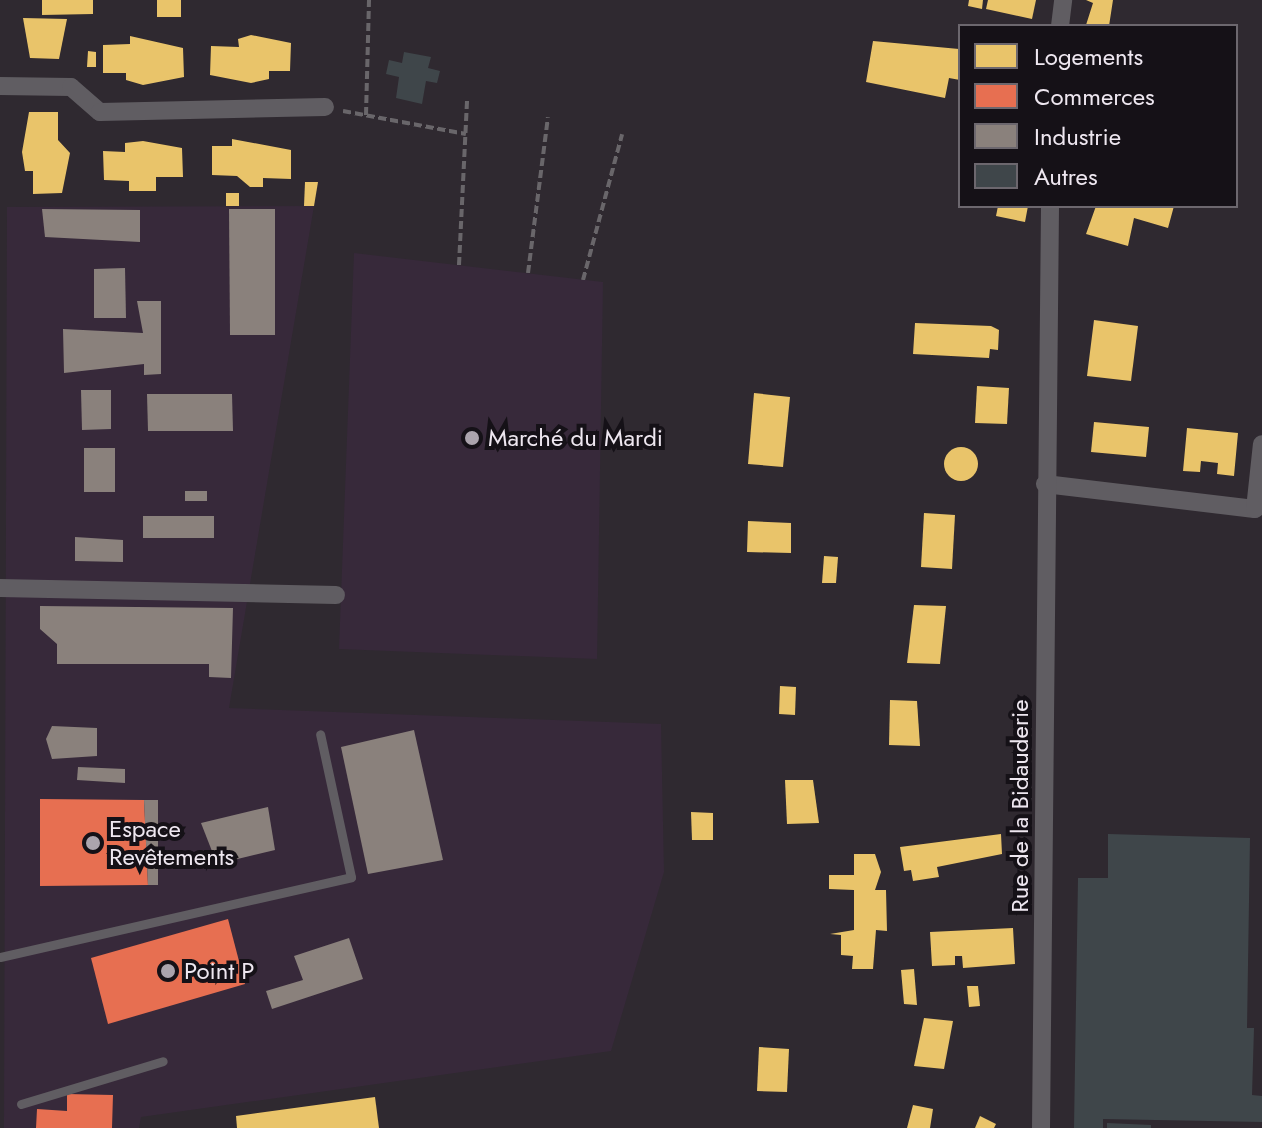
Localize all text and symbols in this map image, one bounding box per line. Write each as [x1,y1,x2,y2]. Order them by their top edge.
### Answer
legend [958,24,1238,208]
text: Logements [1034,39,1143,74]
text: Commerces [1034,79,1155,114]
text: Industrie [1034,119,1121,154]
text: Autres [1034,159,1098,194]
place label: Marché du Mardi [488,424,663,452]
marker: Marché du Mardi [463,429,481,447]
street label: Rue de la Bidauderie [1006,699,1034,913]
place label: Espace Revêtements [109,815,234,871]
marker: Espace Revêtements [84,834,102,852]
place label: Point P [184,957,254,985]
marker: Point P [159,962,177,980]

